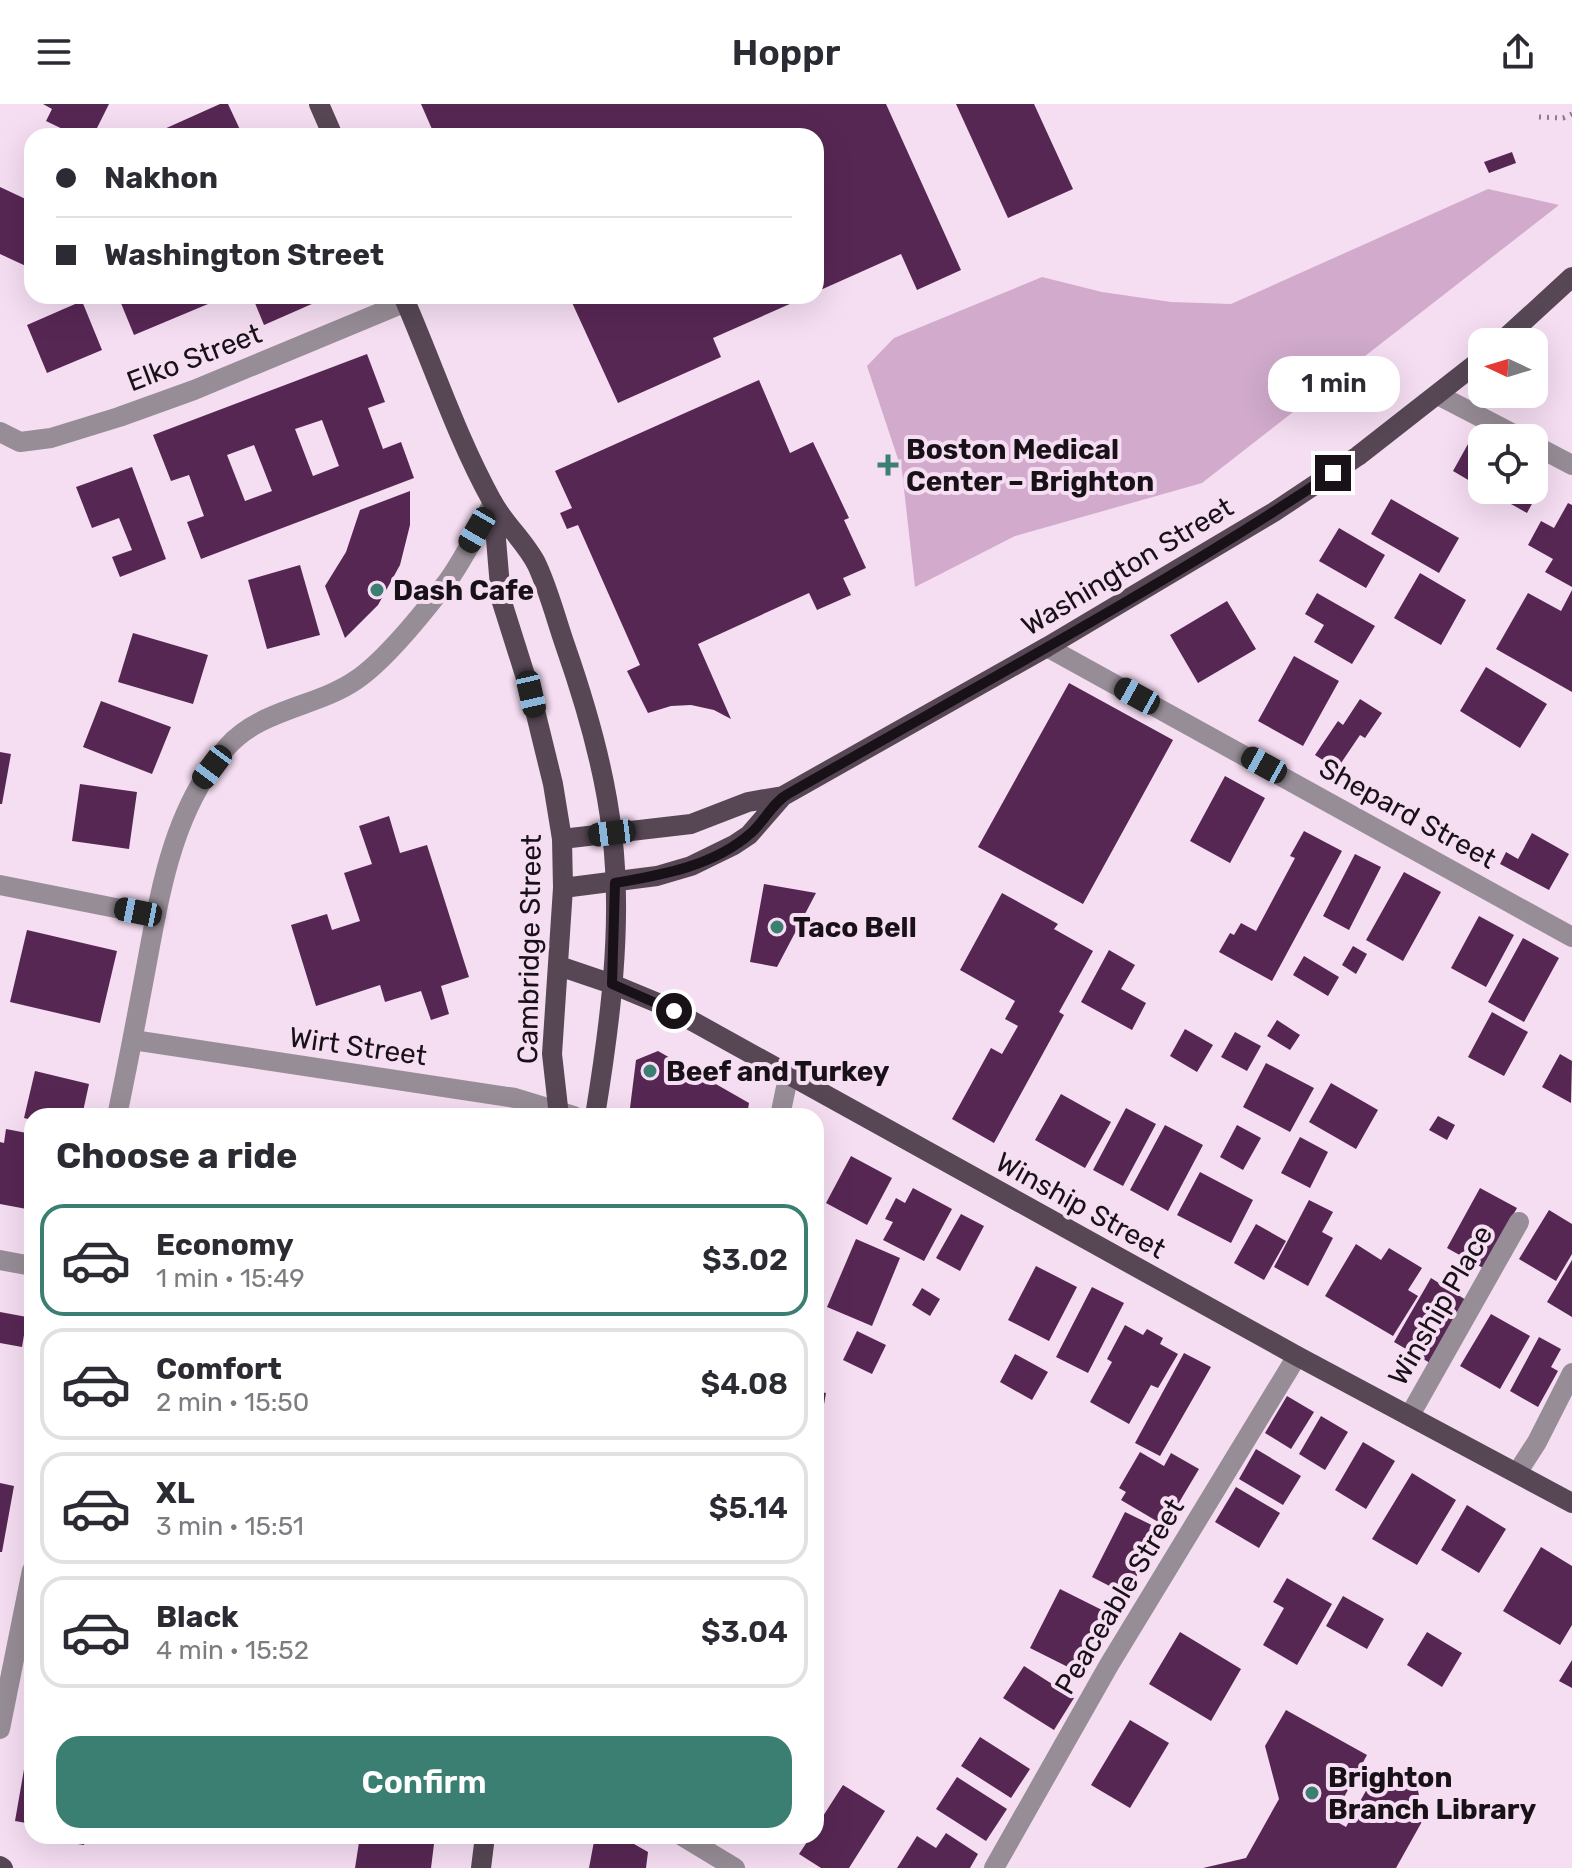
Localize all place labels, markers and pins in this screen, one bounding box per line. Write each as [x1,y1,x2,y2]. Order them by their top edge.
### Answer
place label: Boston Medical Center – Brighton [906,433,1154,498]
marker: Boston Medical Center – Brighton [877,454,899,476]
place label: Dash Cafe [393,574,534,607]
marker: Dash Cafe [368,581,386,599]
place label: Taco Bell [793,911,917,944]
marker: Taco Bell [768,918,786,936]
place label: Beef and Turkey [666,1055,890,1088]
marker: Beef and Turkey [641,1062,659,1080]
place label: Brighton Branch Library [1328,1761,1536,1826]
marker: Brighton Branch Library [1303,1784,1321,1802]

